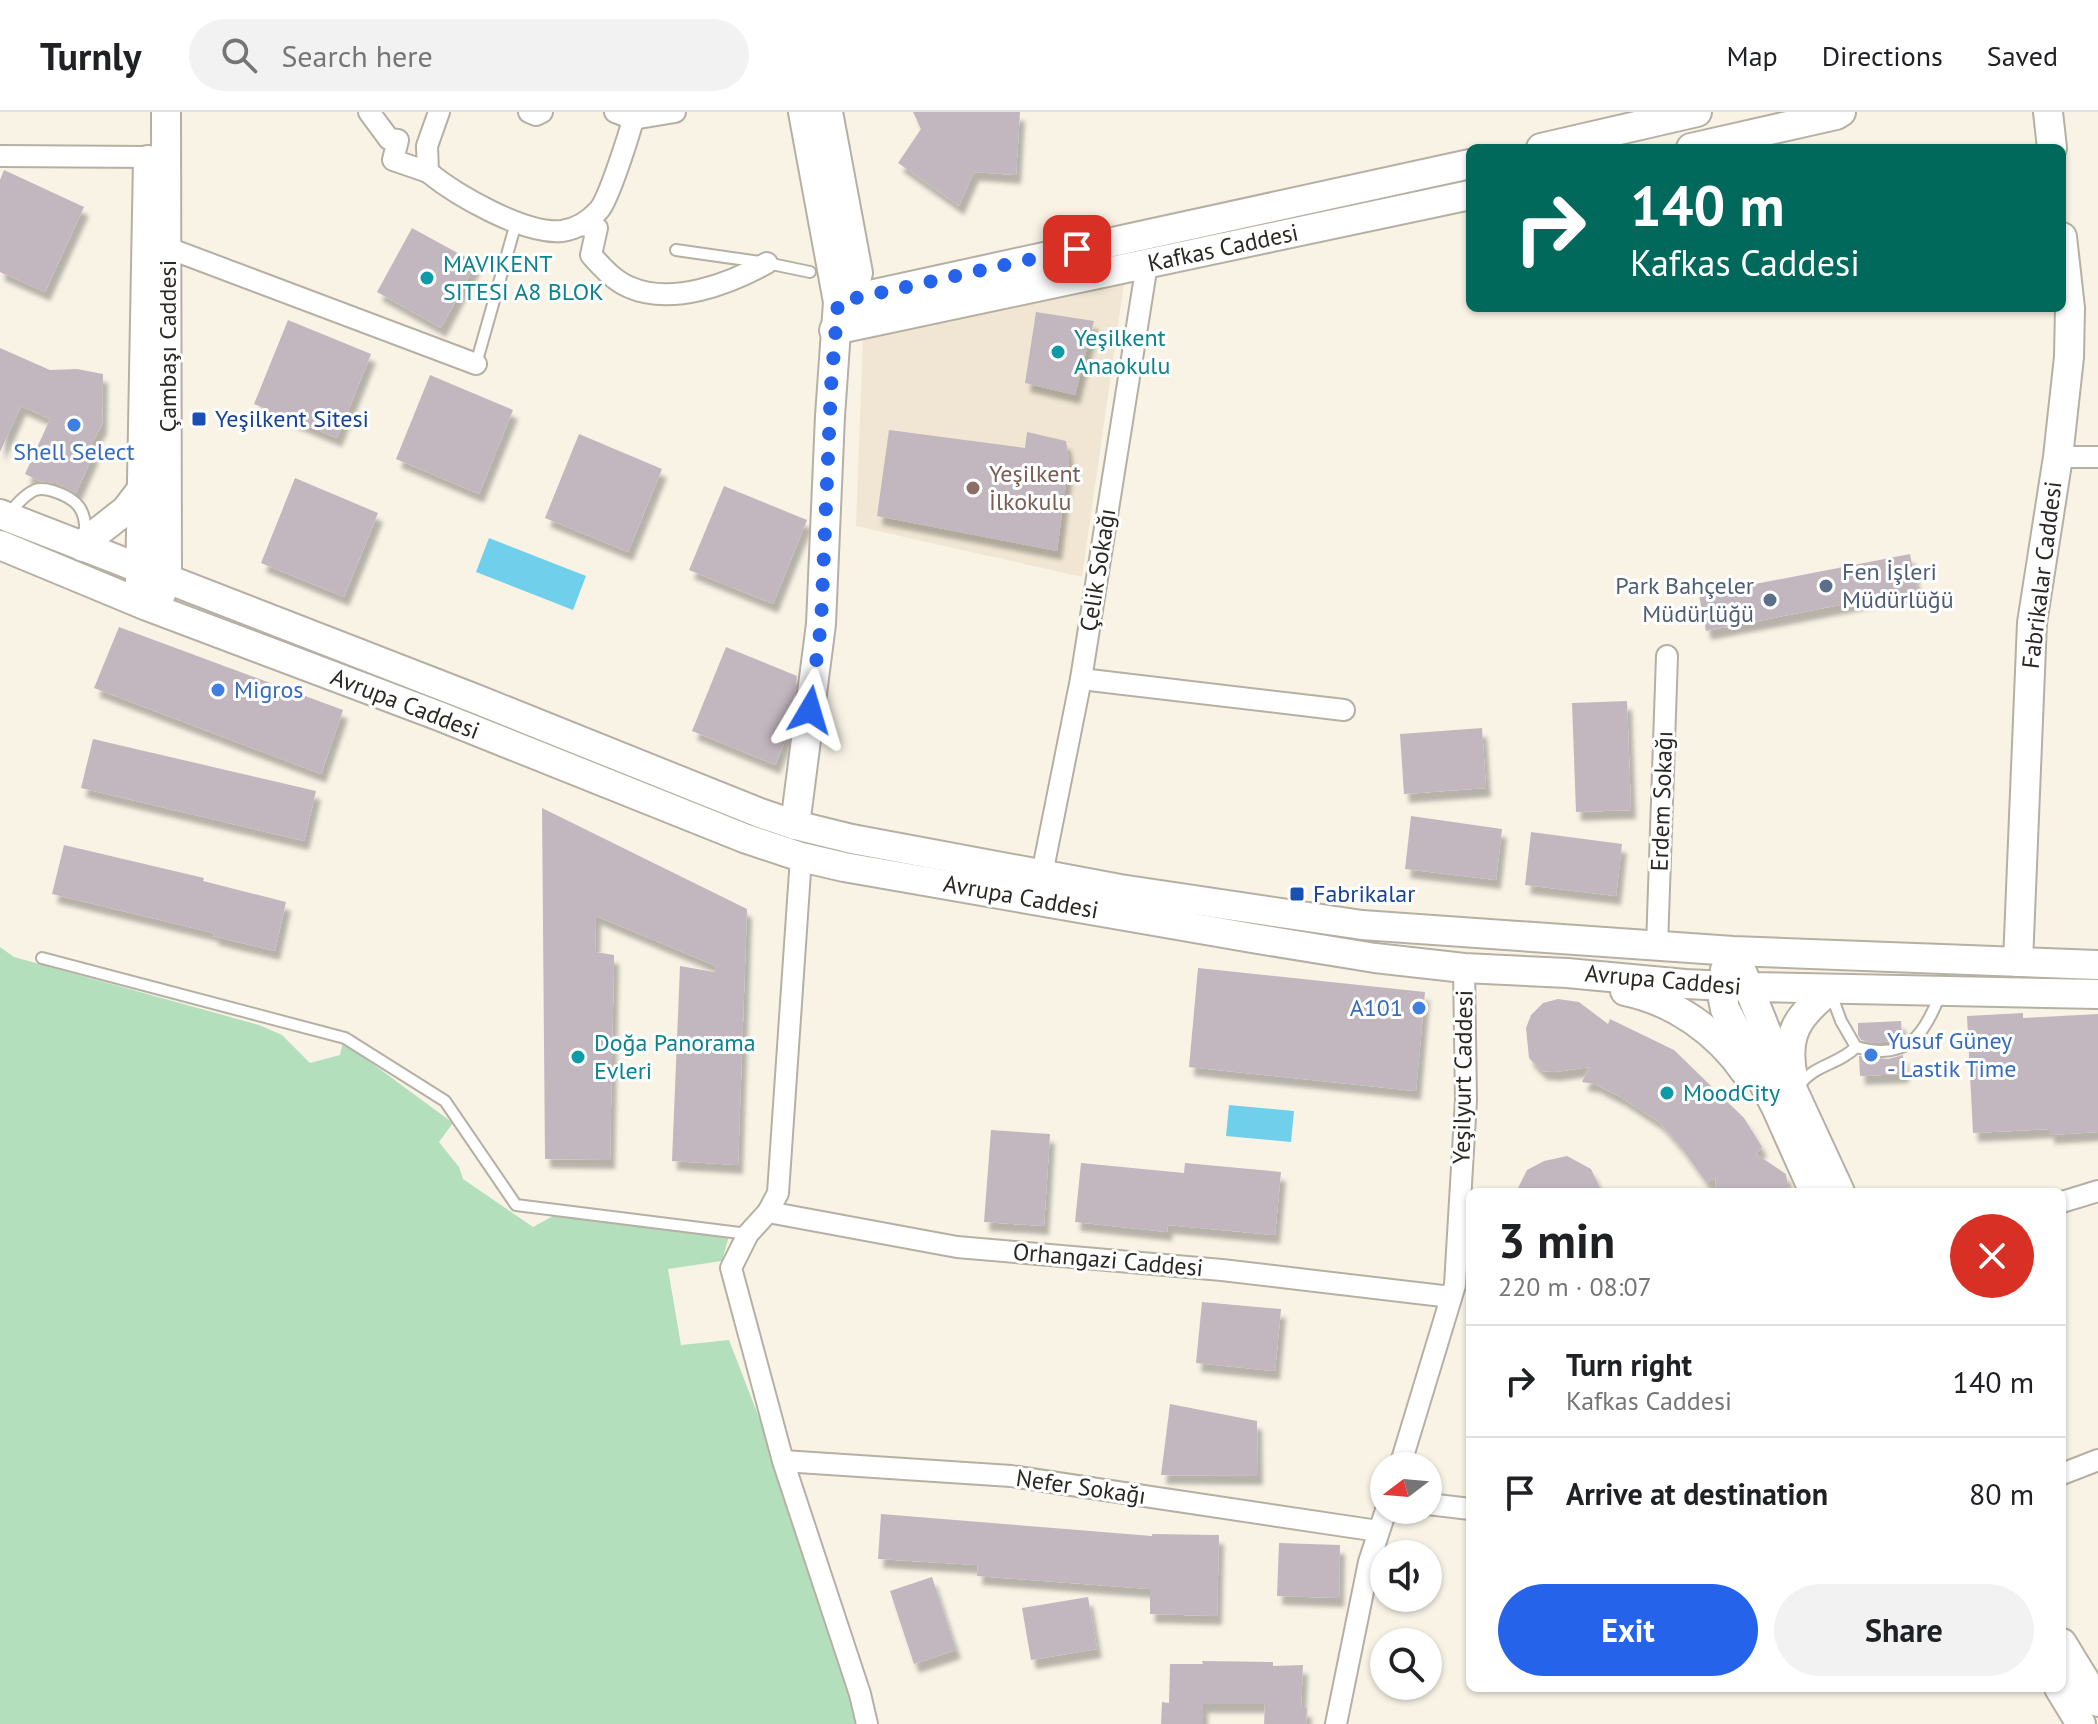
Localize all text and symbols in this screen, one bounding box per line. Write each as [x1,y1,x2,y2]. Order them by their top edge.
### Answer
search box [189,19,749,91]
text: Turnly [40,31,141,80]
icon: search [217,33,261,77]
text: Search here [281,36,433,75]
text: Map [1727,37,1778,74]
text: Directions [1822,37,1943,74]
text: Saved [1987,37,2058,74]
text: 140 m [1630,169,1785,241]
icon: right [1498,176,1602,280]
pin [1043,215,1111,283]
street label: Kafkas Caddesi [1145,216,1301,279]
icon: arrive [1055,227,1099,271]
text: Kafkas Caddesi [1630,239,1860,286]
place label: MAVIKENT SITESI A8 BLOK [443,248,604,307]
street label: Çambaşı Caddesi [152,260,183,432]
marker: MAVIKENT SITESI A8 BLOK [418,269,436,287]
place label: Yeşilkent Anaokulu [1074,322,1170,381]
marker: Yeşilkent Anaokulu [1049,343,1067,361]
place label: Yeşilkent Sitesi [215,403,369,434]
marker: Yeşilkent Sitesi [190,410,208,428]
marker: Shell Select [65,416,83,434]
place label: Shell Select [13,436,135,467]
place label: Yeşilkent İlkokulu [989,458,1081,517]
marker: Yeşilkent İlkokulu [964,479,982,497]
street label: Fabrikalar Caddesi [2015,480,2068,670]
street label: Çelik Sokağı [1072,506,1123,634]
place label: Fen İşleri Müdürlüğü [1842,556,1954,615]
place label: Park Bahçeler Müdürlüğü [1615,570,1754,629]
marker: Fen İşleri Müdürlüğü [1817,577,1835,595]
marker: Park Bahçeler Müdürlüğü [1761,591,1779,609]
street label: Avrupa Caddesi [326,661,484,746]
position arrow [768,668,852,752]
place label: Migros [234,674,303,705]
marker: Migros [209,681,227,699]
street label: Erdem Sokağı [1644,730,1679,872]
street label: Avrupa Caddesi [941,868,1101,925]
place label: Fabrikalar [1313,878,1415,909]
marker: Fabrikalar [1288,885,1306,903]
street label: Avrupa Caddesi [1584,957,1743,1002]
street label: Yeşilyurt Caddesi [1445,990,1480,1164]
place label: A101 [1350,992,1403,1023]
marker: A101 [1410,999,1428,1017]
place label: Yusuf Güney - Lastik Time [1887,1025,2017,1084]
place label: Doğa Panorama Evleri [594,1027,756,1086]
marker: Yusuf Güney - Lastik Time [1862,1046,1880,1064]
marker: Doğa Panorama Evleri [569,1048,587,1066]
place label: MoodCity [1683,1077,1780,1108]
marker: MoodCity [1658,1084,1676,1102]
text: 3 min [1498,1209,1615,1271]
button: close [1950,1214,2034,1298]
street label: Orhangazi Caddesi [1012,1236,1204,1283]
text: 220 m · 08:07 [1498,1270,1652,1303]
text: Turn right [1566,1345,1692,1384]
icon: right [1498,1359,1542,1403]
text: 140 m [1953,1362,2034,1401]
text: Kafkas Caddesi [1566,1384,1732,1417]
north arrow [1370,1452,1442,1524]
map controls [1370,1452,1442,1700]
street label: Nefer Sokağı [1014,1462,1148,1511]
icon: arrive [1498,1471,1542,1515]
text: Arrive at destination [1566,1474,1828,1513]
text: 80 m [1969,1474,2034,1513]
button: sound [1370,1540,1442,1612]
button: Exit [1498,1584,1758,1676]
button: Share [1774,1584,2034,1676]
button: search [1370,1628,1442,1700]

